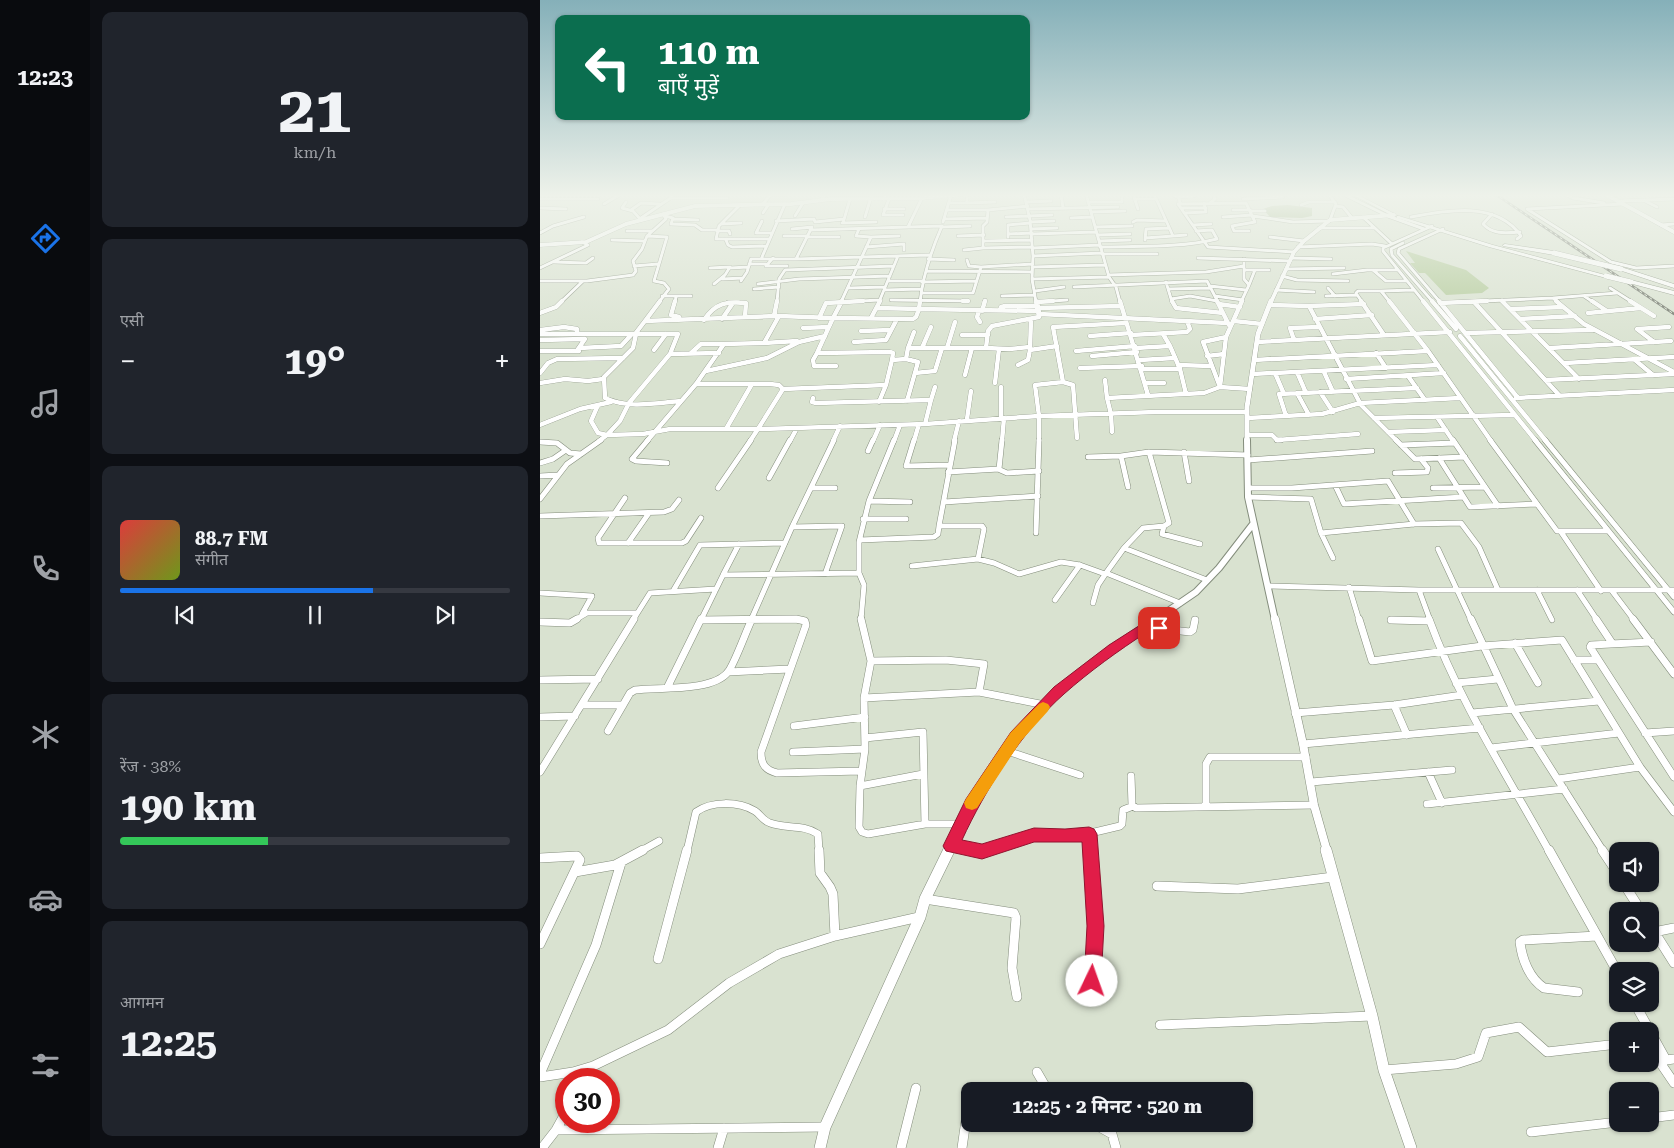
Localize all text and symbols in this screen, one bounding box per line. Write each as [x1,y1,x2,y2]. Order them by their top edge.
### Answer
text: 110 m [658,32,759,73]
icon: left [575,35,640,100]
text: 12:23 [17,65,73,90]
text: 21 [279,72,351,148]
text: बाएँ मुड़ें [658,74,719,99]
text: km/h [294,143,336,162]
icon: directions [28,221,63,256]
text: एसी [120,311,144,330]
text: 19° [284,339,346,383]
text: − [120,345,136,378]
text: + [494,345,510,378]
icon: music [28,386,63,421]
text: 88.7 FM [195,527,268,550]
text: संगीत [195,550,228,569]
icon: phone [28,551,63,586]
icon: previous [171,601,199,629]
icon: pause [301,601,329,629]
icon: next [431,601,459,629]
pin [1138,607,1180,649]
icon: arrive [1145,614,1173,642]
icon: climate [28,717,63,752]
text: रेंज · 38% [120,757,181,776]
text: 190 km [120,785,256,829]
map controls [1609,842,1659,1132]
button: sound [1609,842,1659,892]
icon: car [28,882,63,917]
button: search [1609,902,1659,952]
position arrow [1065,954,1117,1006]
button: layers [1609,962,1659,1012]
text: आगमन [120,993,164,1012]
text: 12:25 [120,1021,217,1065]
button: + [1609,1022,1659,1072]
icon: filters [28,1048,63,1083]
speed limit sign: 30 [555,1068,620,1133]
button: − [1609,1082,1659,1132]
text: 12:25 · 2 मिनट · 520 m [1012,1095,1202,1118]

